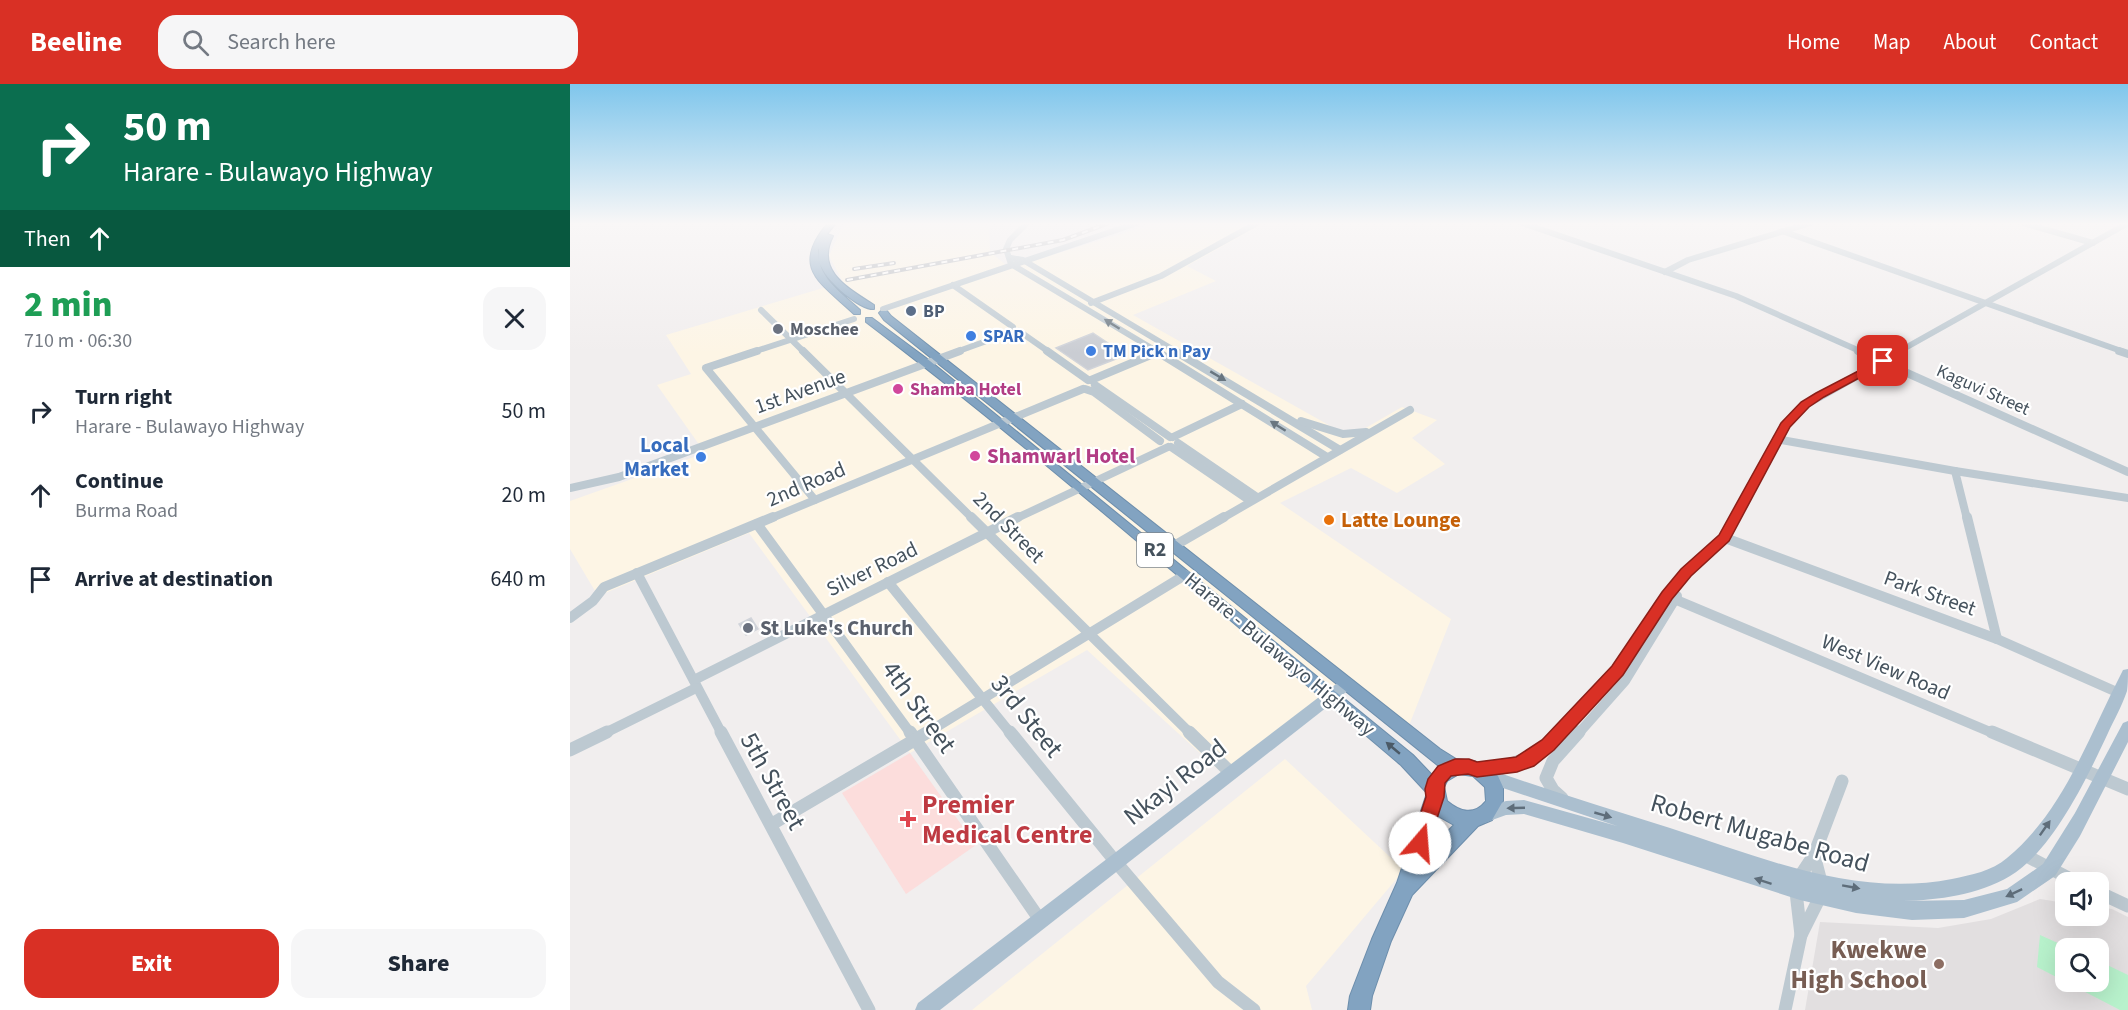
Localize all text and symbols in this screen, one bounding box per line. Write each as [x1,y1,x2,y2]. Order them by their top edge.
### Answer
search box [158,15,578,69]
text: Beeline [30,22,122,62]
icon: search [179,26,212,59]
text: Search here [227,26,336,58]
text: Home [1787,27,1840,57]
text: Map [1873,27,1911,57]
text: About [1944,27,1996,57]
text: Contact [2029,27,2098,57]
text: 50 m [123,97,212,157]
icon: right [24,108,102,186]
text: Harare - Bulawayo Highway [123,153,433,192]
icon: ahead [83,222,116,255]
text: Then [24,223,71,255]
text: 2 min [24,279,112,330]
button: close [483,287,546,350]
place label: BP [923,299,945,324]
marker: BP [904,304,918,318]
place label: Moschee [790,317,859,342]
one-way arrow [1104,318,1120,329]
marker: Moschee [771,322,785,336]
place label: SPAR [983,324,1024,349]
text: 710 m · 06:30 [24,327,132,355]
marker: SPAR [964,329,978,343]
pin [1857,335,1908,386]
place label: TM Pick n Pay [1103,339,1211,364]
marker: TM Pick n Pay [1084,344,1098,358]
icon: arrive [1866,344,1899,377]
street label: Kaguvi Street [1932,358,2034,422]
street label: 1st Avenue [750,361,850,421]
one-way arrow [1210,370,1226,381]
place label: Shamba Hotel [910,377,1021,402]
text: Turn right [75,381,172,413]
marker: Shamba Hotel [891,382,905,396]
icon: right [24,395,57,428]
text: 50 m [501,395,546,427]
text: Harare - Bulawayo Highway [75,413,304,441]
one-way arrow [1270,421,1286,432]
place label: Local Market [624,430,689,484]
place label: Shamwarl Hotel [987,441,1135,471]
marker: Shamwarl Hotel [968,449,982,463]
marker: Local Market [694,450,708,464]
street label: 2nd Road [762,454,850,514]
text: Continue [75,465,164,497]
icon: ahead [24,479,57,512]
text: 20 m [501,479,546,511]
street label: 2nd Street [966,484,1052,570]
text: Burma Road [75,497,178,525]
place label: Latte Lounge [1341,505,1461,535]
marker: Latte Lounge [1322,513,1336,527]
road number: R2 [1137,533,1173,567]
street label: Silver Road [821,534,923,604]
street label: Park Street [1880,562,1980,624]
icon: arrive [24,563,57,596]
text: Arrive at destination [75,563,273,595]
text: 640 m [491,563,546,595]
street label: Harare - Bulawayo Highway [1178,565,1382,743]
place label: St Luke's Church [760,613,913,643]
marker: St Luke's Church [741,621,755,635]
street label: West View Road [1817,626,1955,708]
street label: 4th Street [873,653,965,761]
street label: 3rd Steet [982,667,1072,766]
street label: 5th Street [731,726,815,837]
street label: Nkayi Road [1116,730,1234,834]
one-way arrow [1386,742,1401,755]
street label: Robert Mugabe Road [1646,784,1874,882]
place label: Premier Medical Centre [922,786,1093,853]
one-way arrow [1506,803,1525,813]
marker: Premier Medical Centre [899,810,917,828]
position arrow [1388,811,1452,875]
one-way arrow [1594,811,1612,820]
one-way arrow [2039,820,2050,836]
map controls [2055,872,2109,992]
button: sound [2055,872,2109,926]
one-way arrow [1754,876,1772,885]
one-way arrow [1842,883,1861,892]
one-way arrow [2006,888,2023,897]
button: Exit [24,929,279,998]
button: Share [291,929,546,998]
place label: Kwekwe High School [1791,931,1928,998]
button: search [2055,938,2109,992]
marker: Kwekwe High School [1932,957,1946,971]

